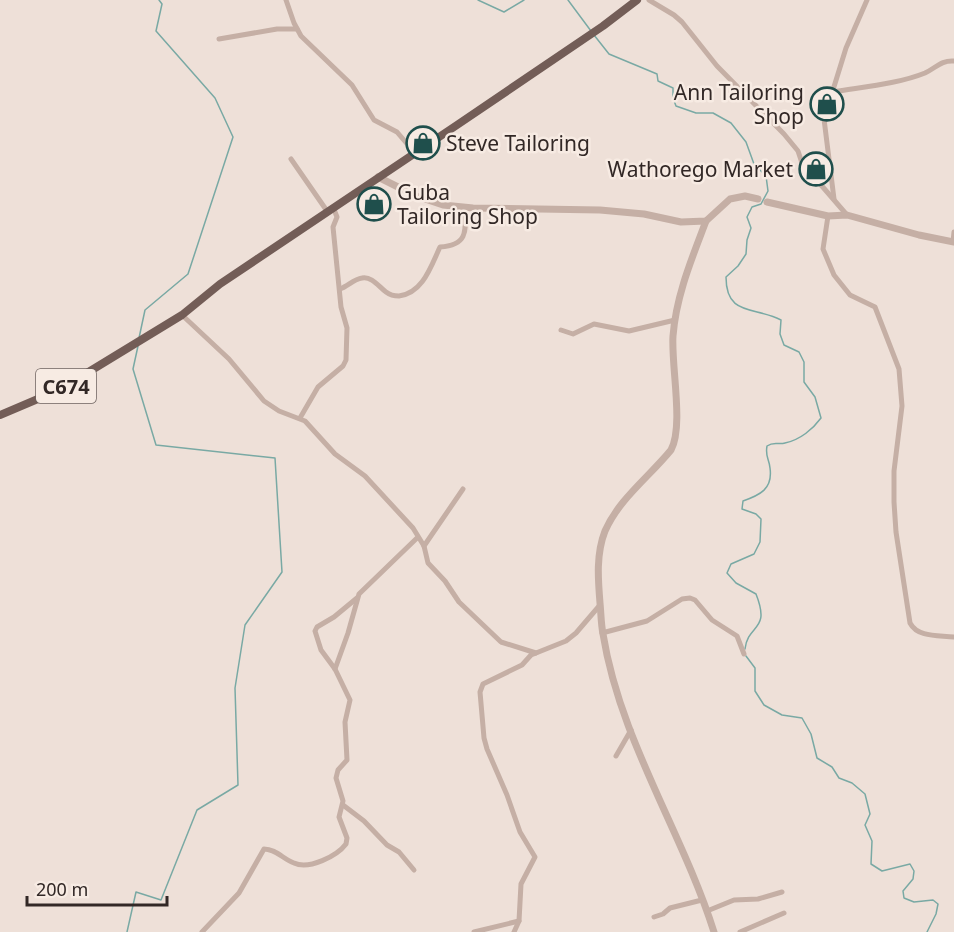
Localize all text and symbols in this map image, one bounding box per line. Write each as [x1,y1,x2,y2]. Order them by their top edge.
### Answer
place label: Ann Tailoring Shop [674,78,804,130]
shop icon: Ann Tailoring Shop [809,86,845,122]
shop icon: Steve Tailoring [405,125,441,161]
place label: Steve Tailoring [446,129,590,157]
shop icon: Wathorego Market [798,151,834,187]
place label: Wathorego Market [608,155,793,183]
place label: Guba Tailoring Shop [397,178,538,230]
shop icon: Guba Tailoring Shop [356,186,392,222]
road number: C674 [36,369,96,403]
scale bar [27,869,166,907]
text: 200 m [36,877,88,901]

